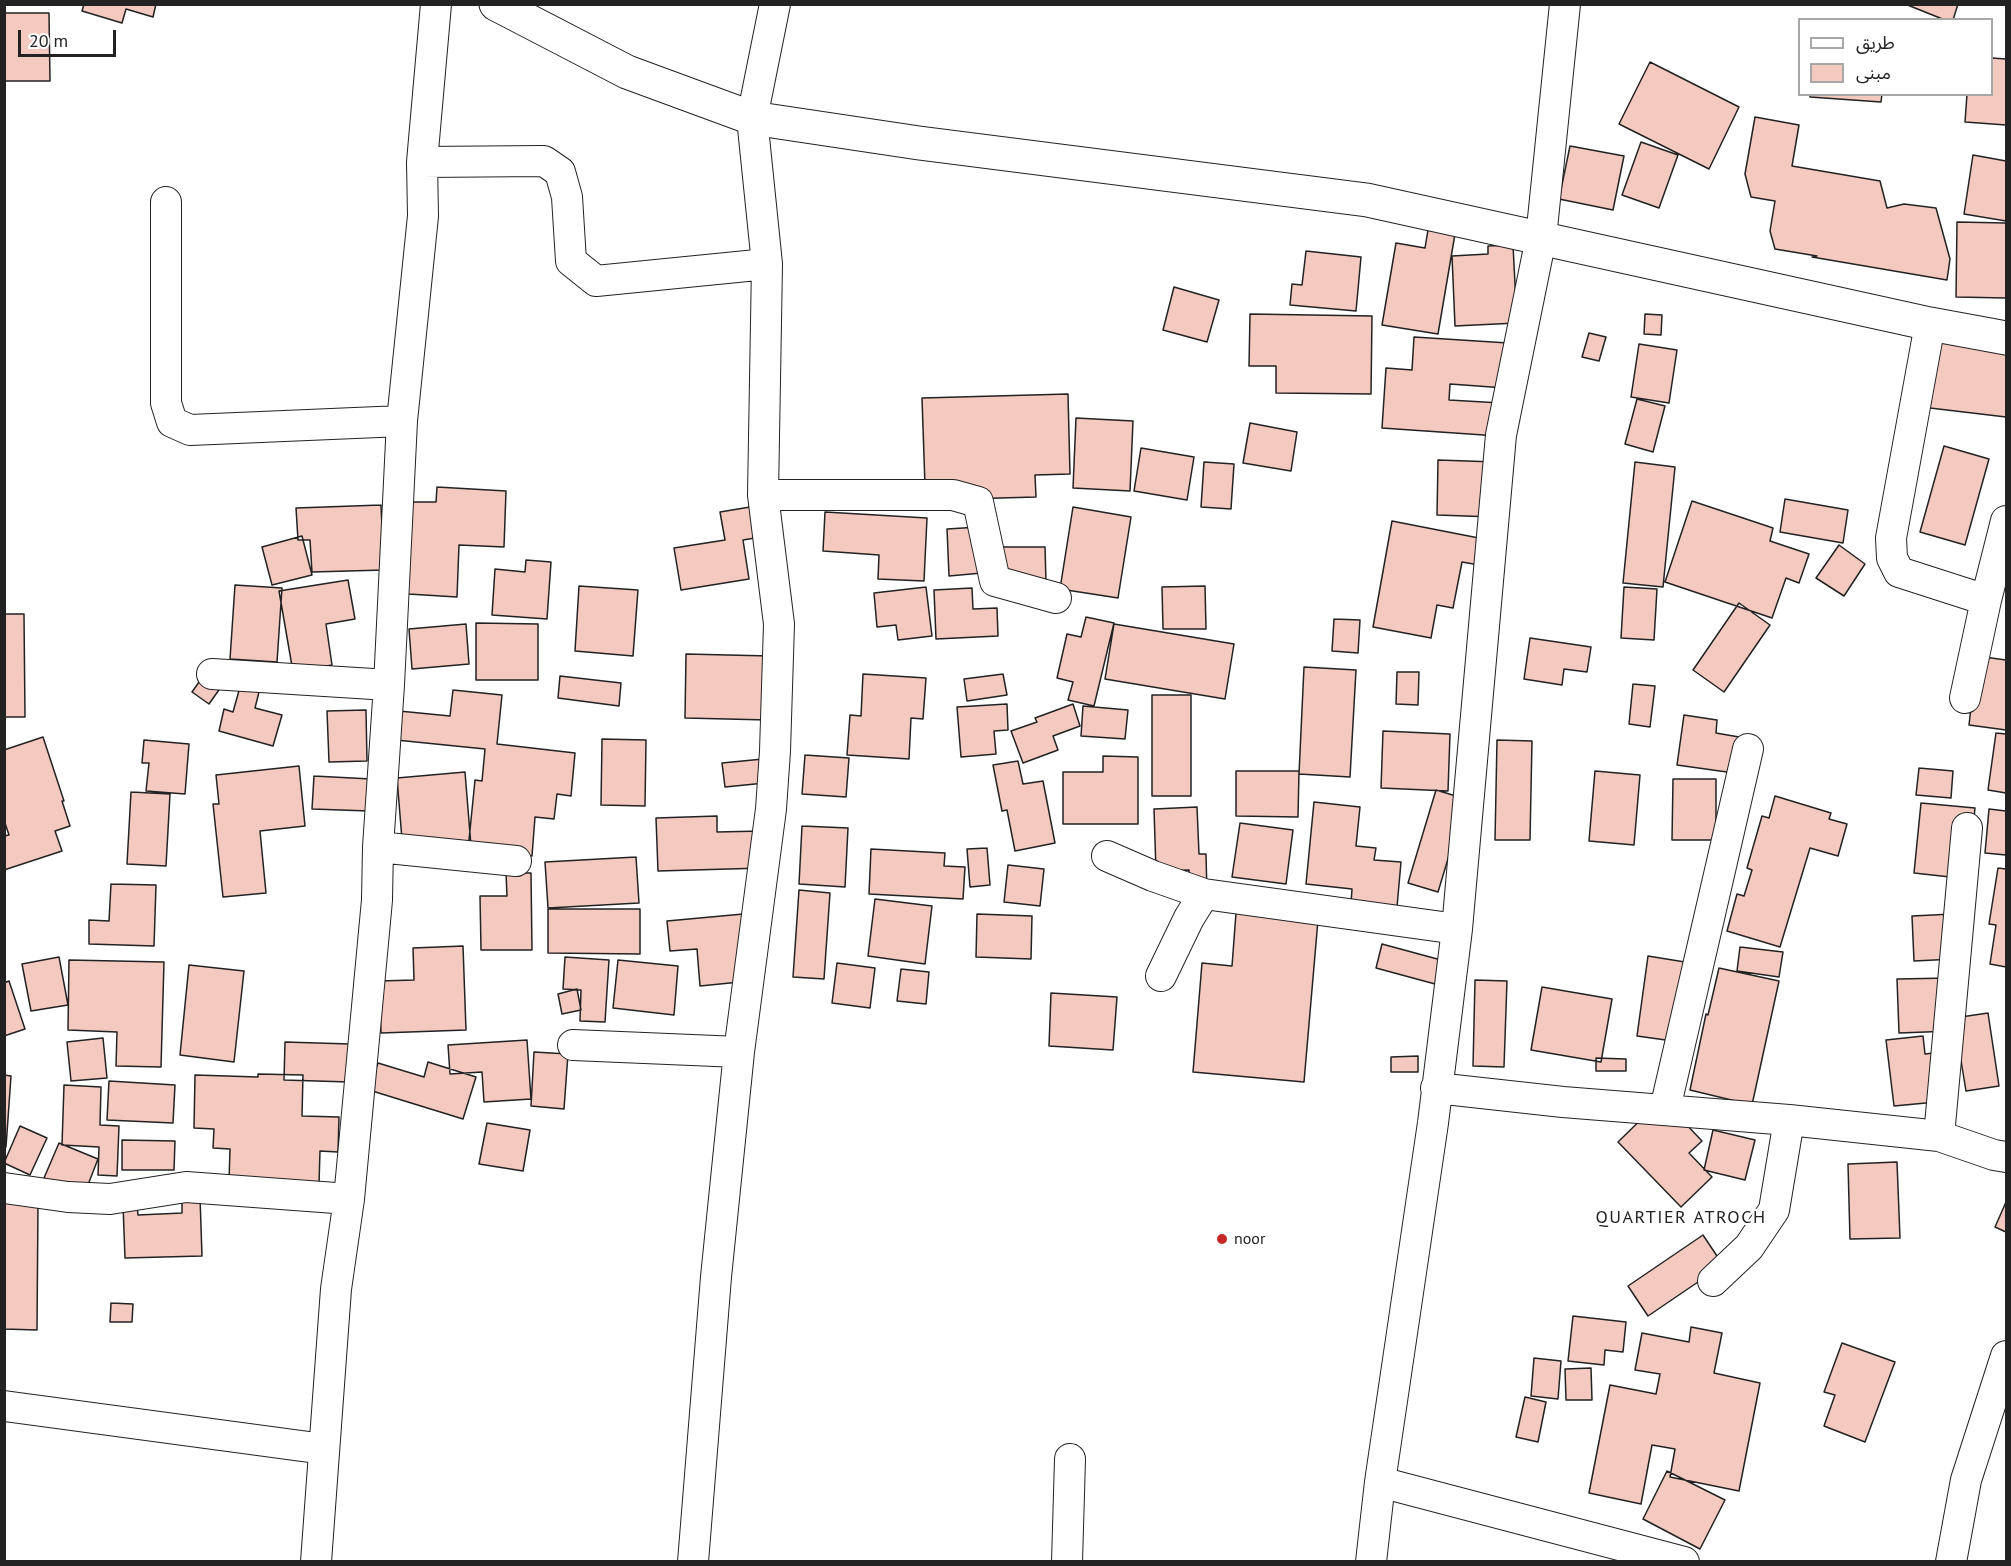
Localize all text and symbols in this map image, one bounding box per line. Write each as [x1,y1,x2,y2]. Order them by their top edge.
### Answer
scale bar [21,18,118,56]
legend [1798,18,1993,96]
text: 20 m [29,29,68,52]
text: طريق [1856,31,1895,54]
text: مبنى [1856,61,1891,84]
district label: QUARTIER ATROCH [1596,1207,1766,1229]
place label: noor [1234,1229,1265,1249]
marker: noor [1215,1232,1229,1246]

